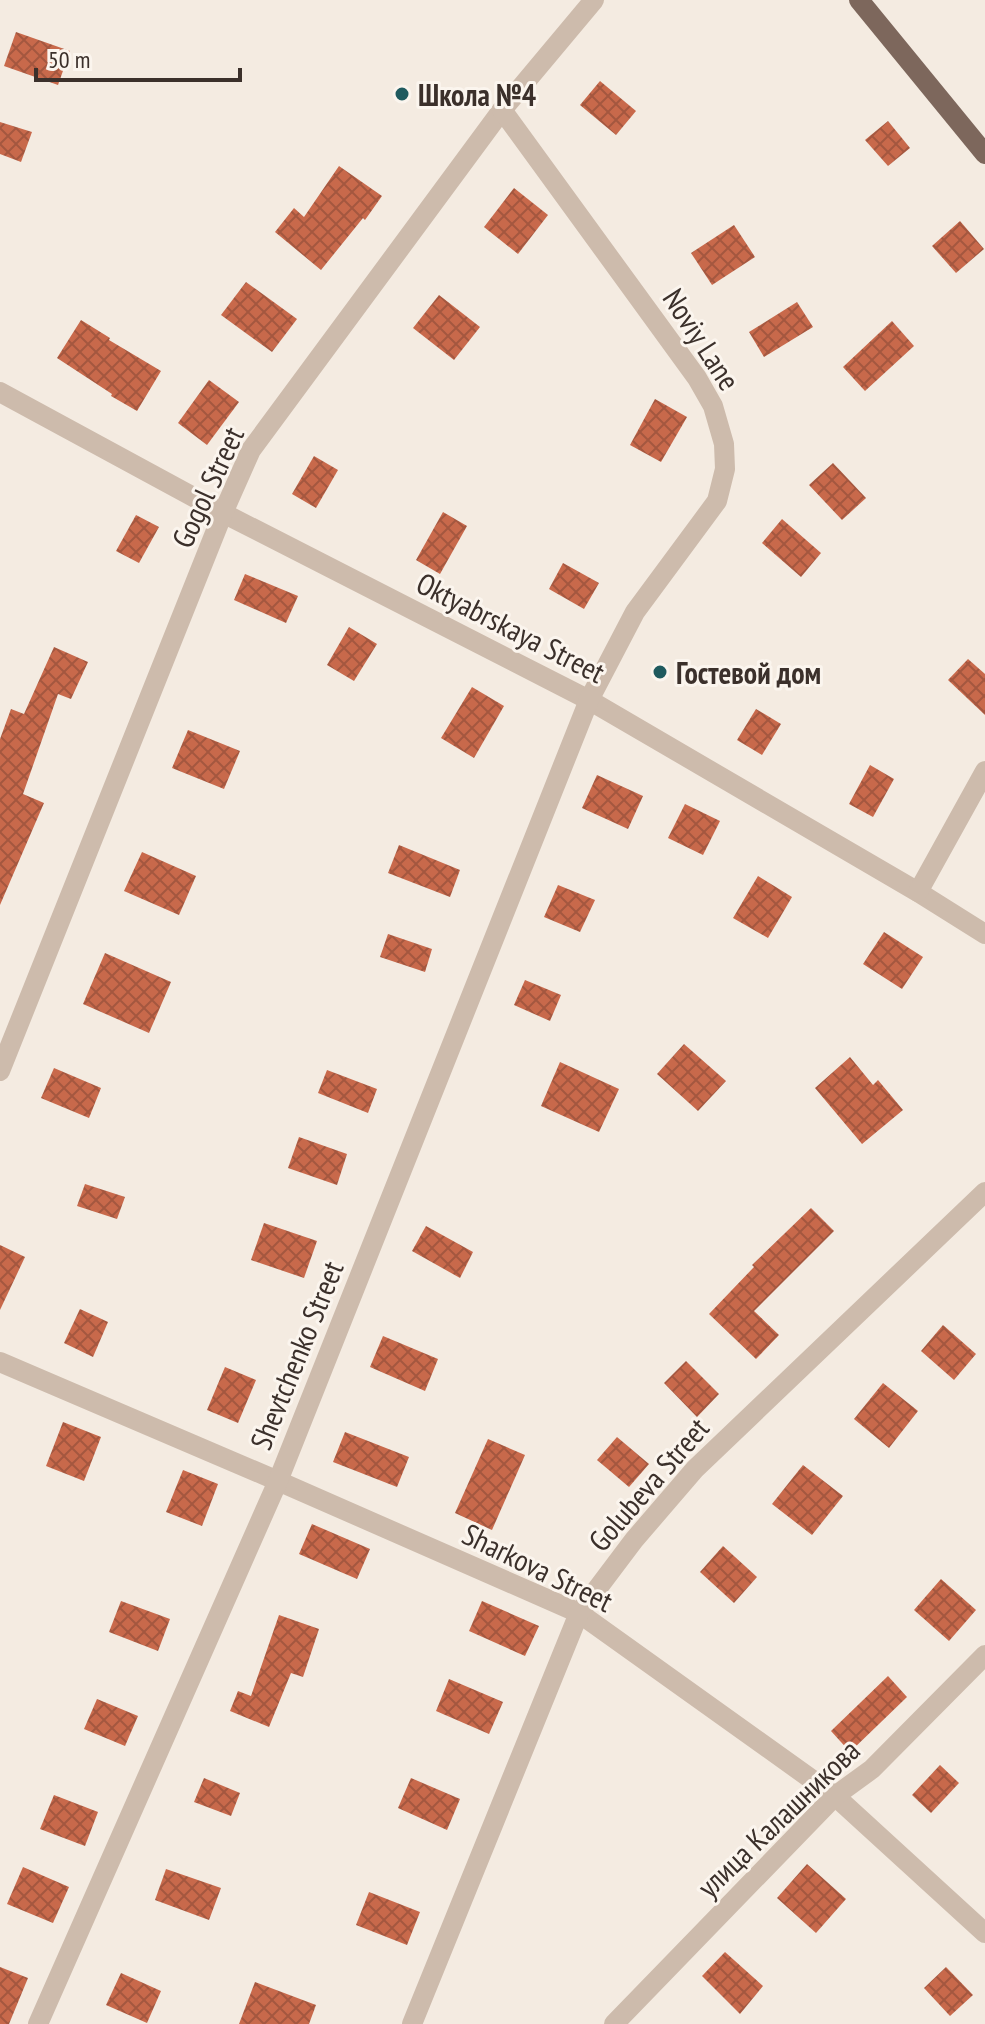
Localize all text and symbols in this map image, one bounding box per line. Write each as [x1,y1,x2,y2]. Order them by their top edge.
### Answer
scale bar [36,32,240,82]
text: 50 m [48,44,90,75]
place label: Школа №4 [418,75,536,114]
marker: Школа №4 [393,85,411,103]
street label: Noviy Lane [655,281,749,397]
street label: Gogol Street [162,420,252,554]
street label: Oktyabrskaya Street [410,563,612,692]
place label: Гостевой дом [676,653,821,692]
marker: Гостевой дом [651,663,669,681]
street label: Shevtchenko Street [241,1254,352,1455]
street label: Golubeva Street [579,1408,717,1559]
street label: Sharkova Street [456,1514,620,1620]
street label: улица Калашникова [688,1731,868,1905]

